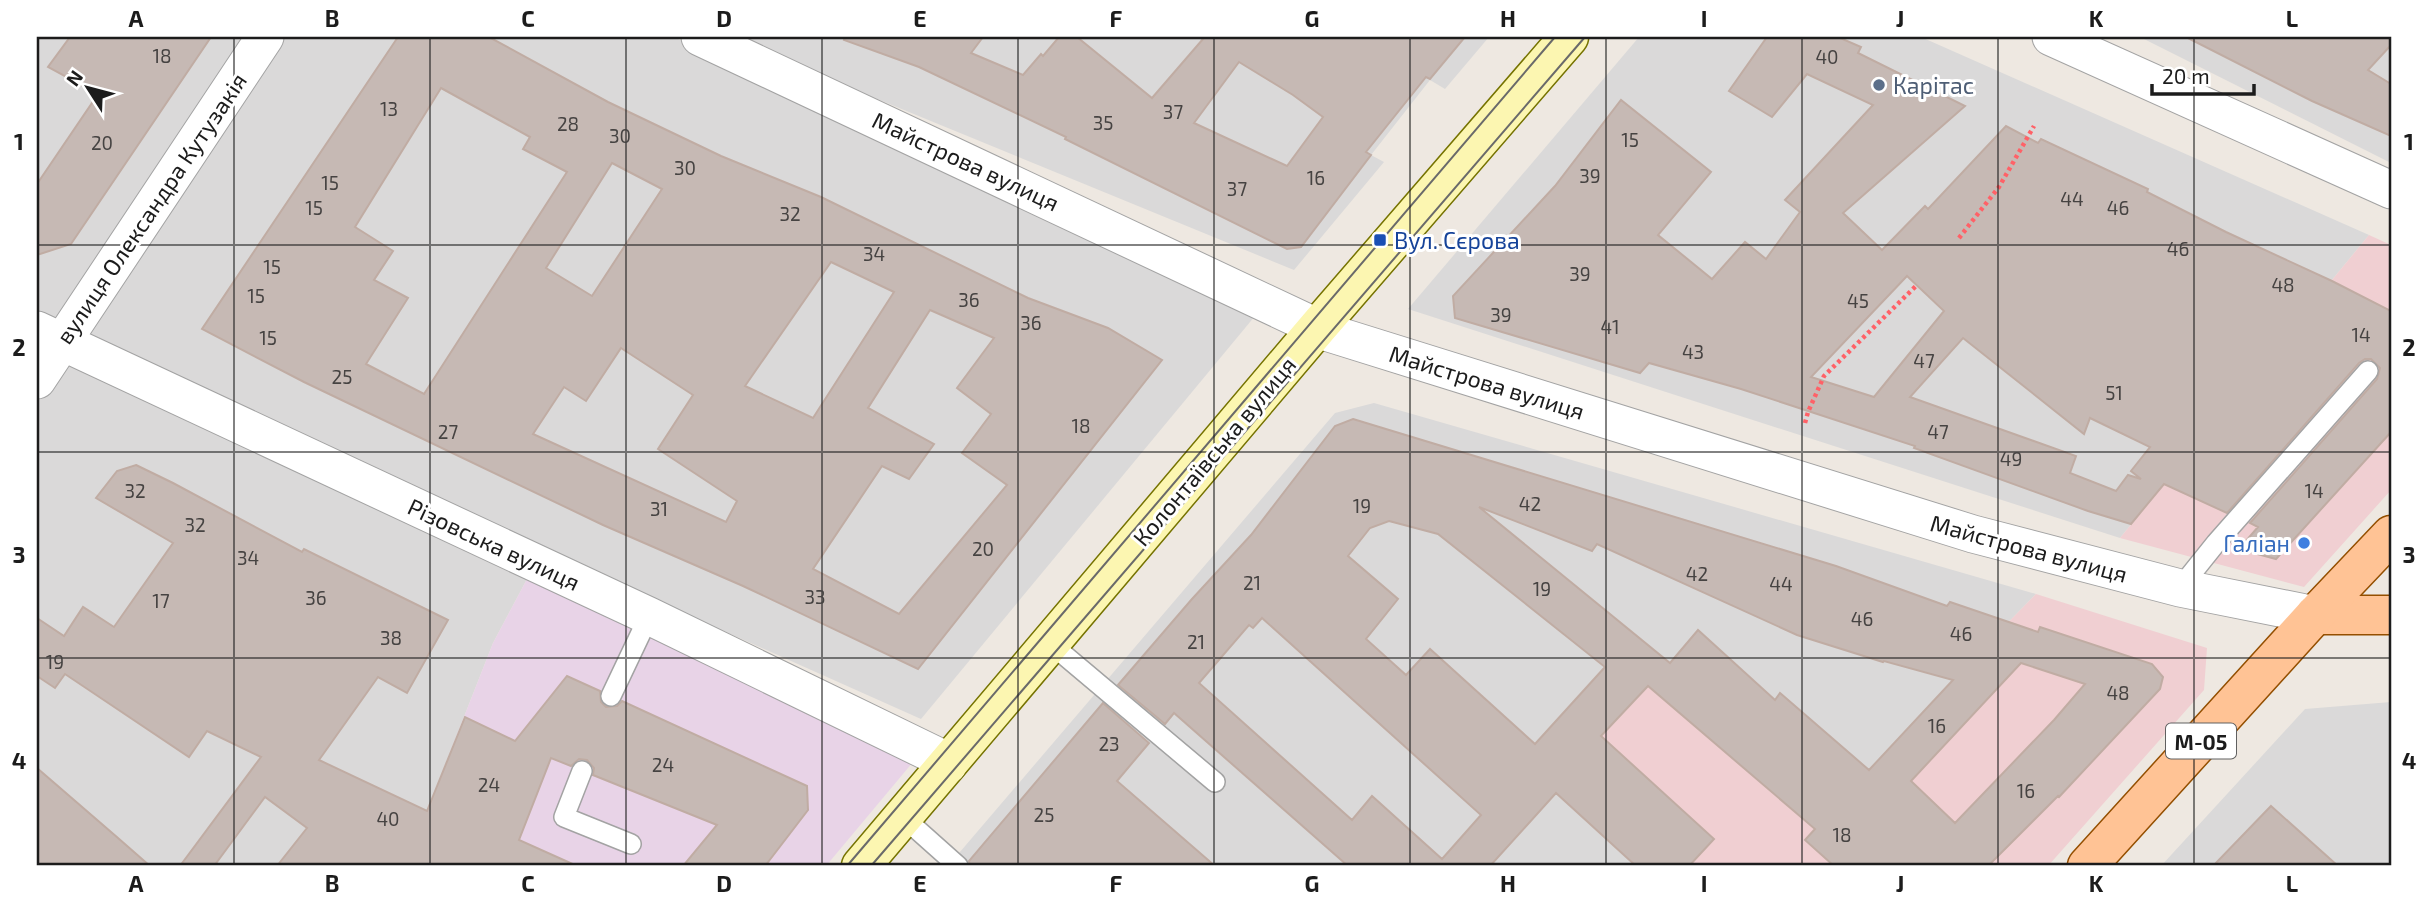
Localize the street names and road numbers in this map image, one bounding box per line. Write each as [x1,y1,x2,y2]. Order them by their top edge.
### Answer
street label: вулиця Олександра Кутузакія [50,67,253,349]
street label: Майстрова вулиця [868,105,1064,217]
street label: Майстрова вулиця [1386,339,1588,426]
street label: Колонтаївська вулиця [1127,351,1302,552]
street label: Різовська вулиця [403,492,584,597]
street label: Майстрова вулиця [1927,508,2131,589]
road number: М-05 [2166,724,2236,758]

